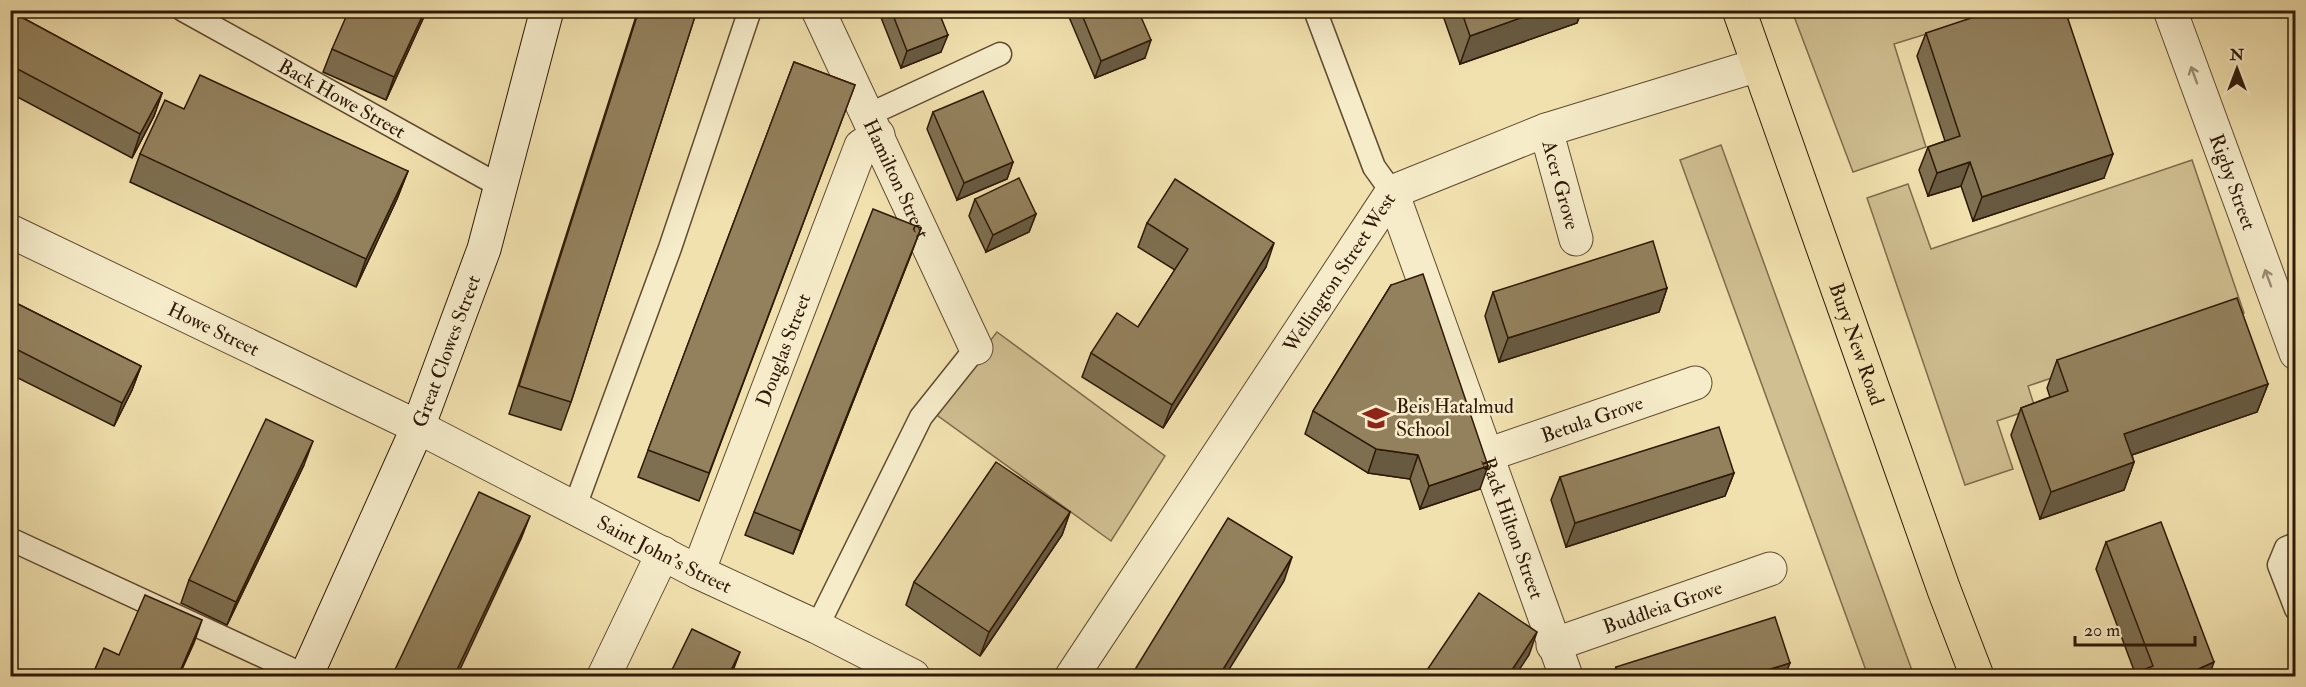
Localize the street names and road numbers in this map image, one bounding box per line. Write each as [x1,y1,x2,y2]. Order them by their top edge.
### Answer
street label: Back Howe Street [274,53,410,144]
street label: Hamilton Street [858,115,935,243]
street label: Rigby Street [2204,130,2262,234]
street label: Acer Grove [1536,137,1585,232]
street label: Wellington Street West [1277,188,1401,358]
street label: Great Clowes Street [407,271,486,431]
street label: Bury New Road [1823,279,1890,409]
street label: Douglas Street [751,289,817,410]
street label: Howe Street [164,297,264,362]
street label: Betula Grove [1538,390,1646,448]
street label: Back Hilton Street [1475,454,1549,603]
street label: Saint John's Street [593,510,736,599]
street label: Buddleia Grove [1600,575,1726,640]

